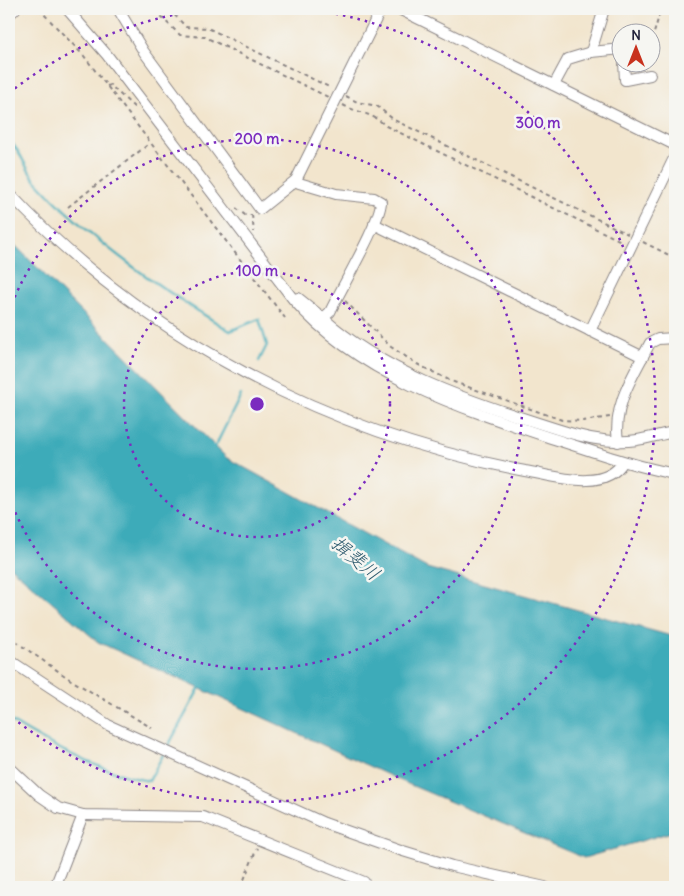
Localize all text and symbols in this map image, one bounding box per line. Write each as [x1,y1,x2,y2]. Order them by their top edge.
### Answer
north arrow [612,22,662,72]
text: N [631,26,641,44]
text: 300 m [516,113,561,132]
text: 200 m [235,129,279,148]
text: 100 m [236,261,278,280]
centre of rings [248,395,266,413]
water label: 揖斐川 [326,530,386,586]

